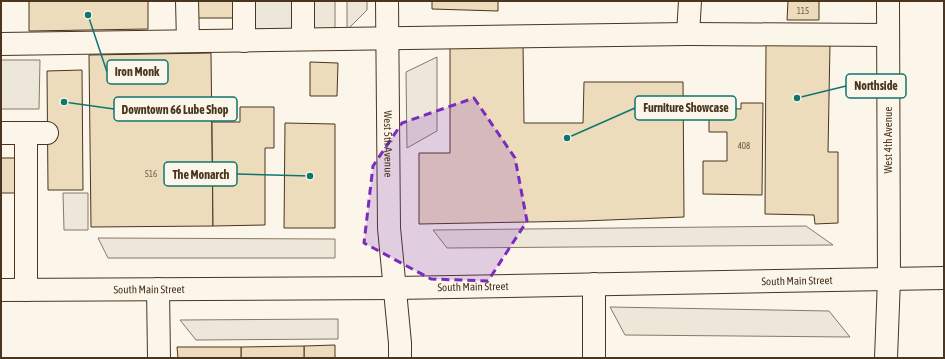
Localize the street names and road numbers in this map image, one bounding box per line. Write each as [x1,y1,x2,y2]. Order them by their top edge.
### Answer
street label: West 4th Avenue [882,107,894,173]
street label: West 5th Avenue [382,110,395,178]
street label: South Main Street [761,274,833,287]
street label: South Main Street [437,280,509,293]
street label: South Main Street [113,283,185,295]

